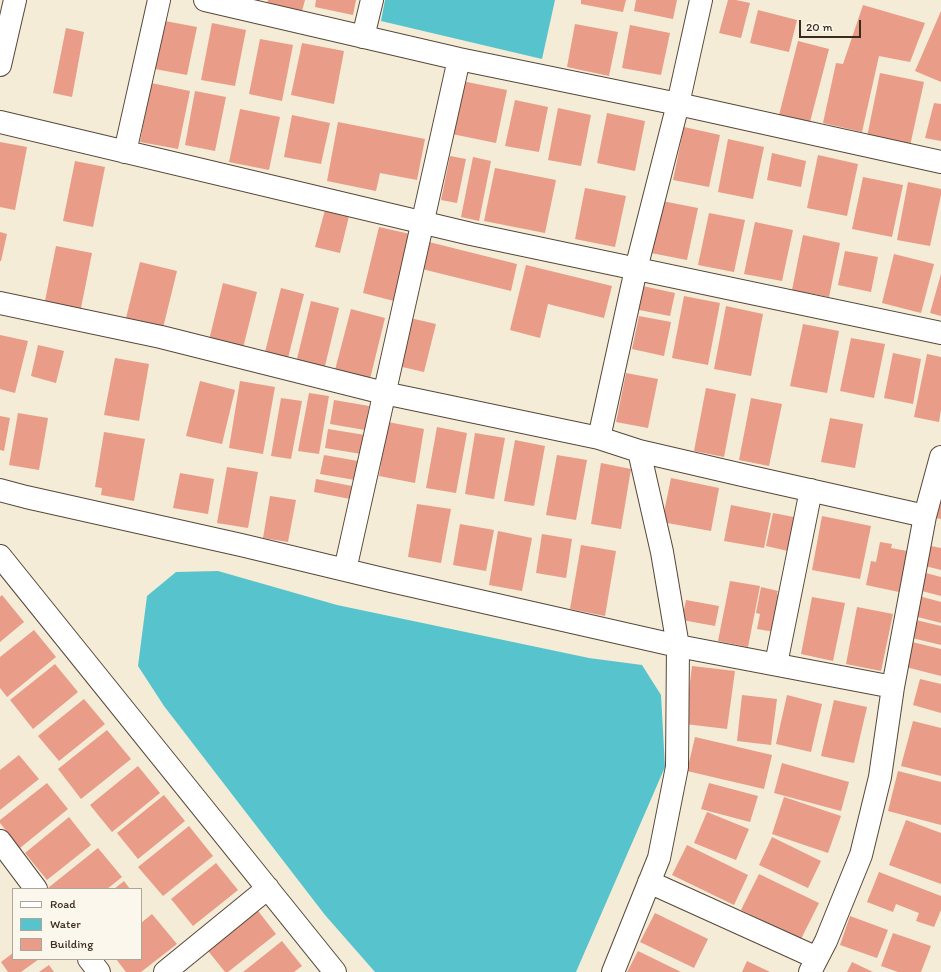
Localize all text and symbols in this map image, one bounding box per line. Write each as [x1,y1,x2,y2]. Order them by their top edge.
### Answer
scale bar [801,12,863,38]
text: 20 m [806,20,833,34]
legend [12,888,142,960]
text: Road [50,897,76,911]
text: Water [50,917,81,931]
text: Building [50,937,93,951]

